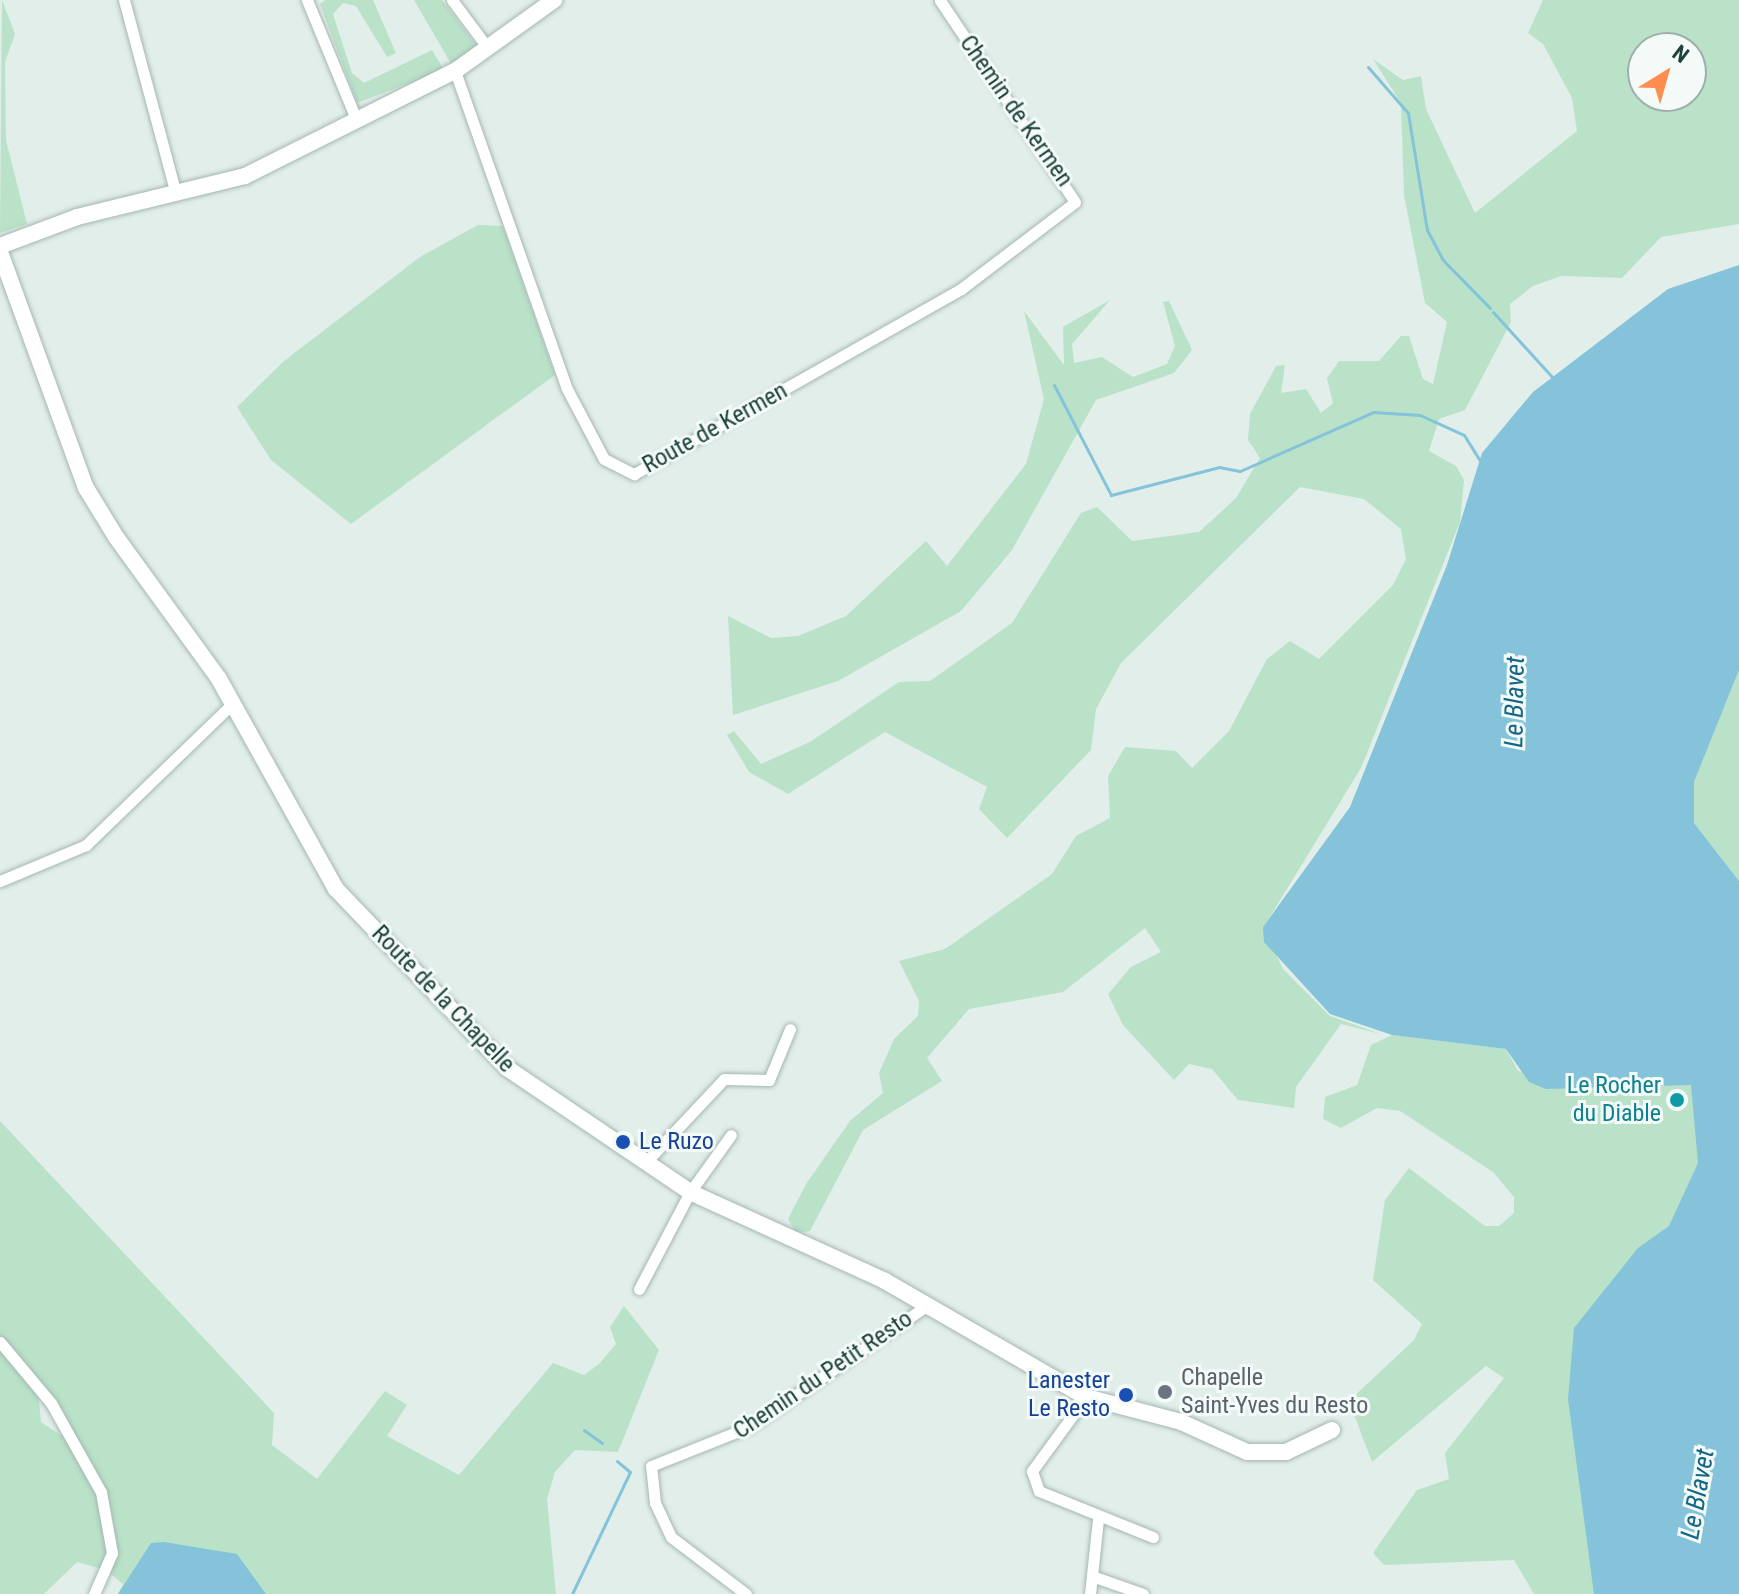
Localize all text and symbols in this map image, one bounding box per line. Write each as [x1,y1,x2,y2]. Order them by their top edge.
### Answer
street label: Chemin de Kermen [953,30,1079,192]
north arrow [1627,32,1707,112]
text: N [1668,40,1693,68]
street label: Route de Kermen [638,376,792,480]
water label: Le Blavet [1499,656,1531,748]
street label: Route de la Chapelle [365,919,521,1079]
place label: Le Rocher du Diable [1567,1072,1661,1128]
marker: Le Rocher du Diable [1668,1091,1686,1109]
place label: Le Ruzo [639,1128,714,1156]
marker: Le Ruzo [614,1133,632,1151]
street label: Chemin du Petit Resto [728,1304,918,1446]
place label: Chapelle Saint-Yves du Resto [1181,1364,1368,1420]
place label: Lanester Le Resto [1028,1367,1110,1423]
marker: Chapelle Saint-Yves du Resto [1156,1383,1174,1401]
marker: Lanester Le Resto [1117,1386,1135,1404]
water label: Le Blavet [1675,1446,1721,1542]

